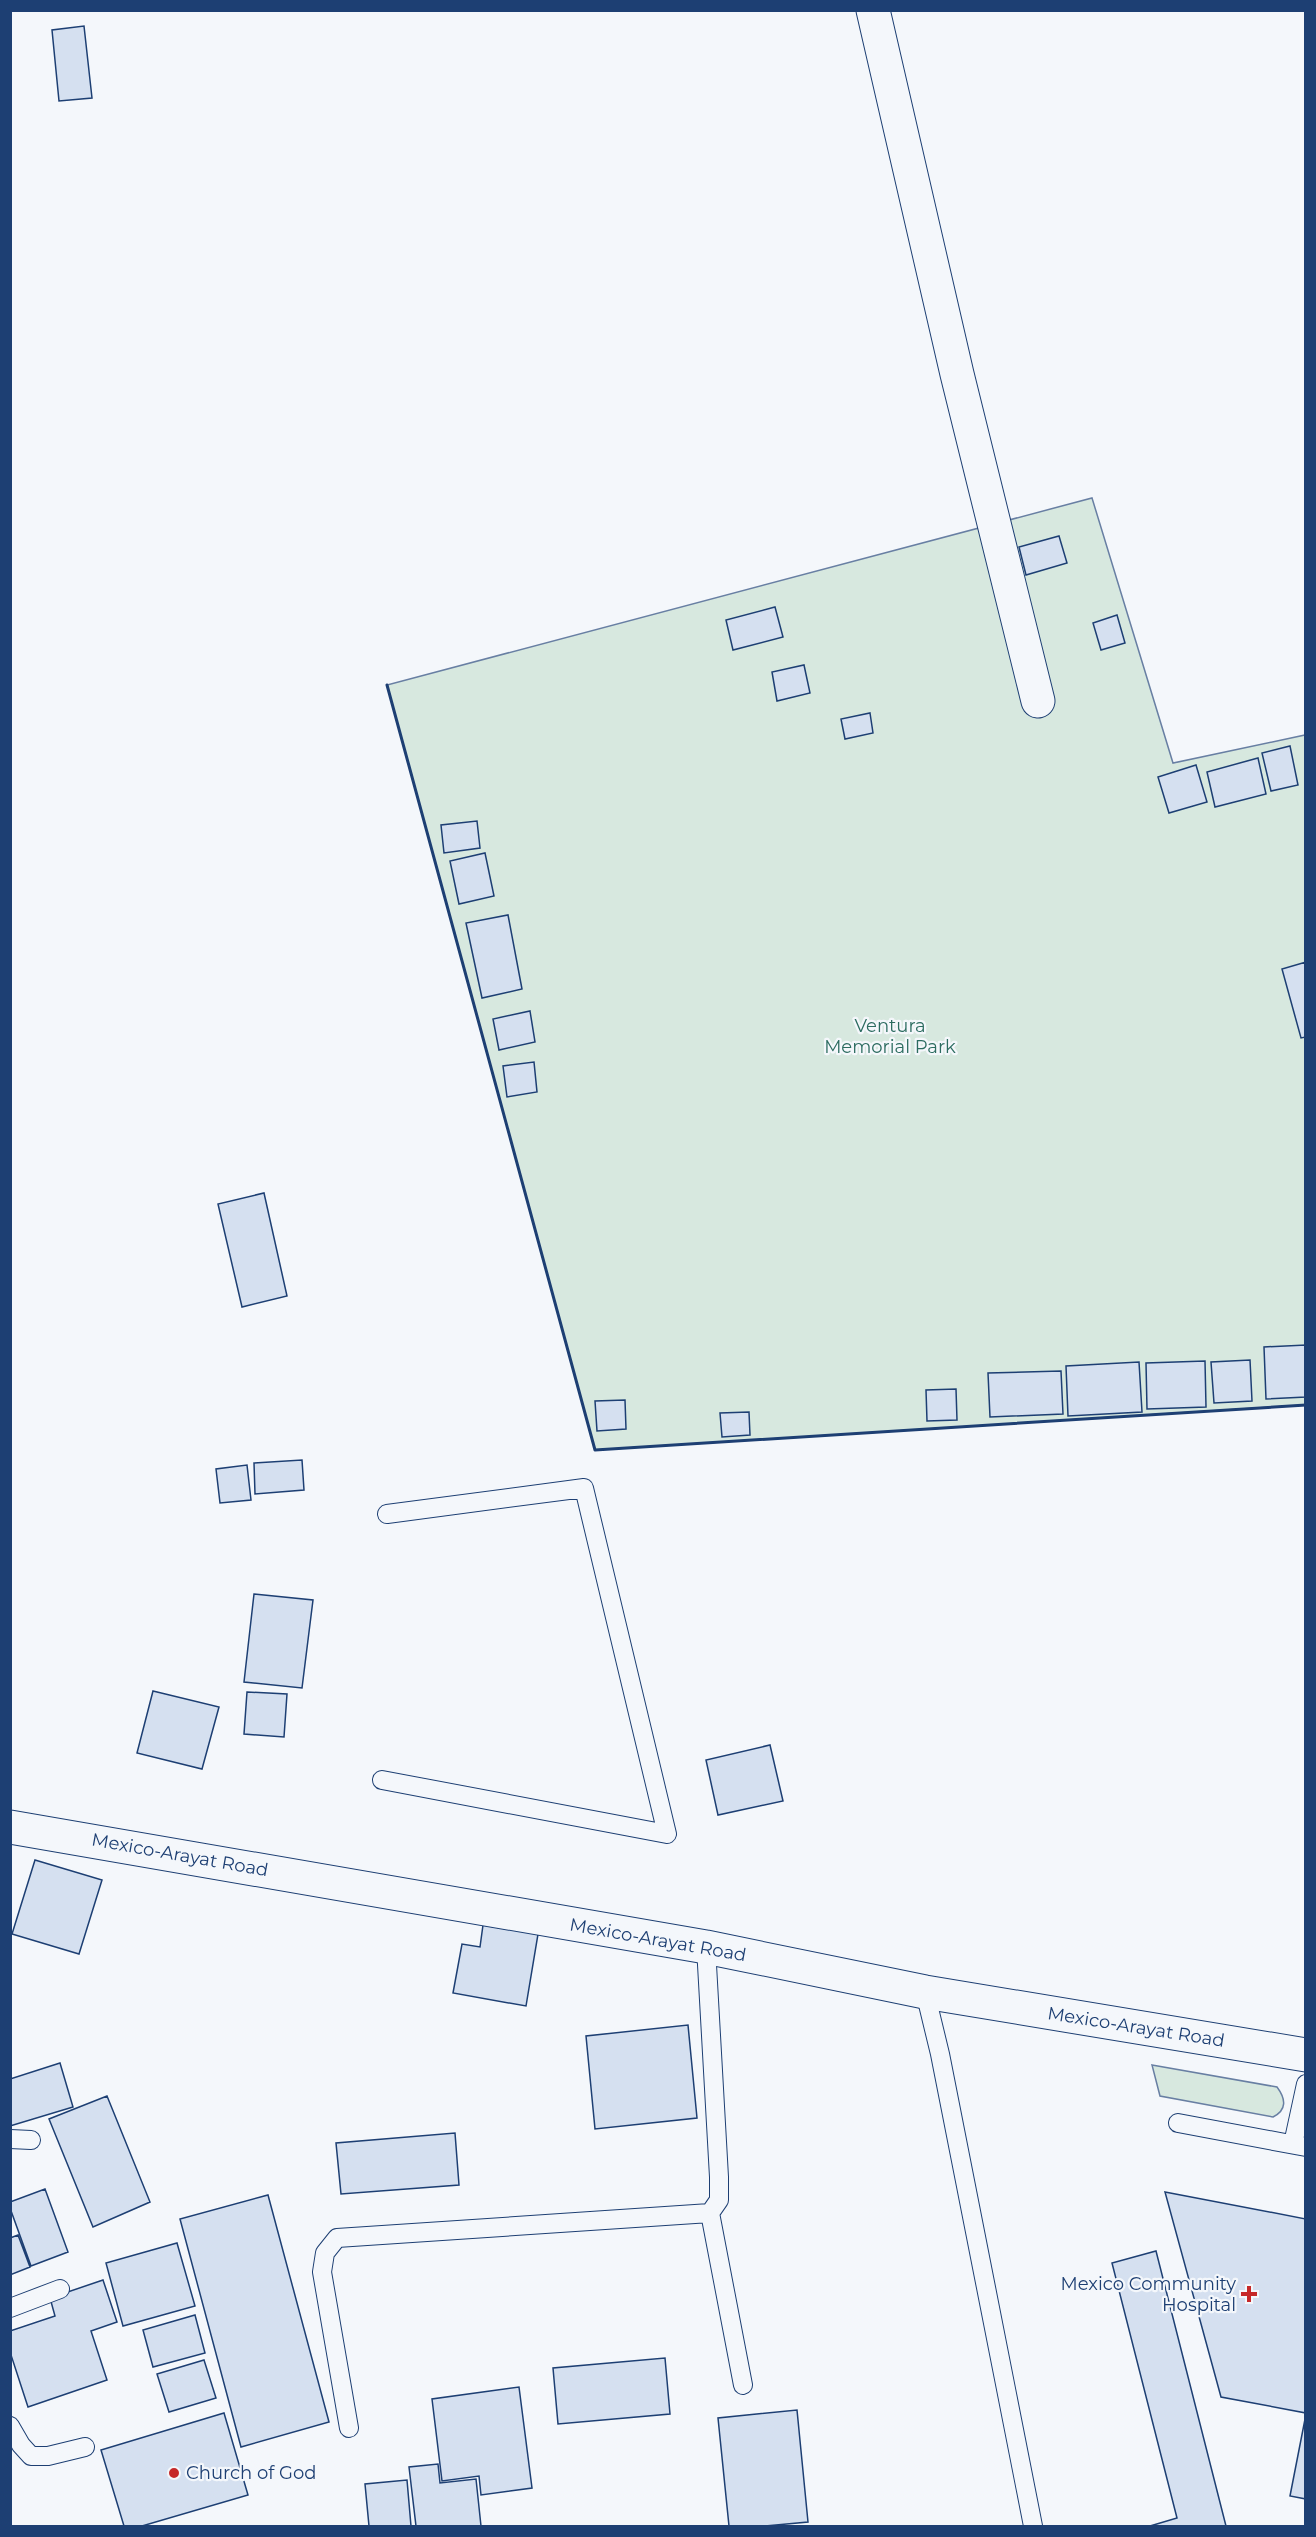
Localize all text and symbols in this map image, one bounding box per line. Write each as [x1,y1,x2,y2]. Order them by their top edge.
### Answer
park label: Ventura Memorial Park [824,1015,956,1058]
street label: Mexico-Arayat Road [90,1829,270,1881]
street label: Mexico-Arayat Road [568,1914,748,1966]
street label: Mexico-Arayat Road [1046,2002,1226,2052]
place label: Mexico Community Hospital [1061,2273,1236,2316]
marker: Mexico Community Hospital [1240,2285,1258,2303]
place label: Church of God [186,2462,316,2484]
marker: Church of God [167,2466,181,2480]

